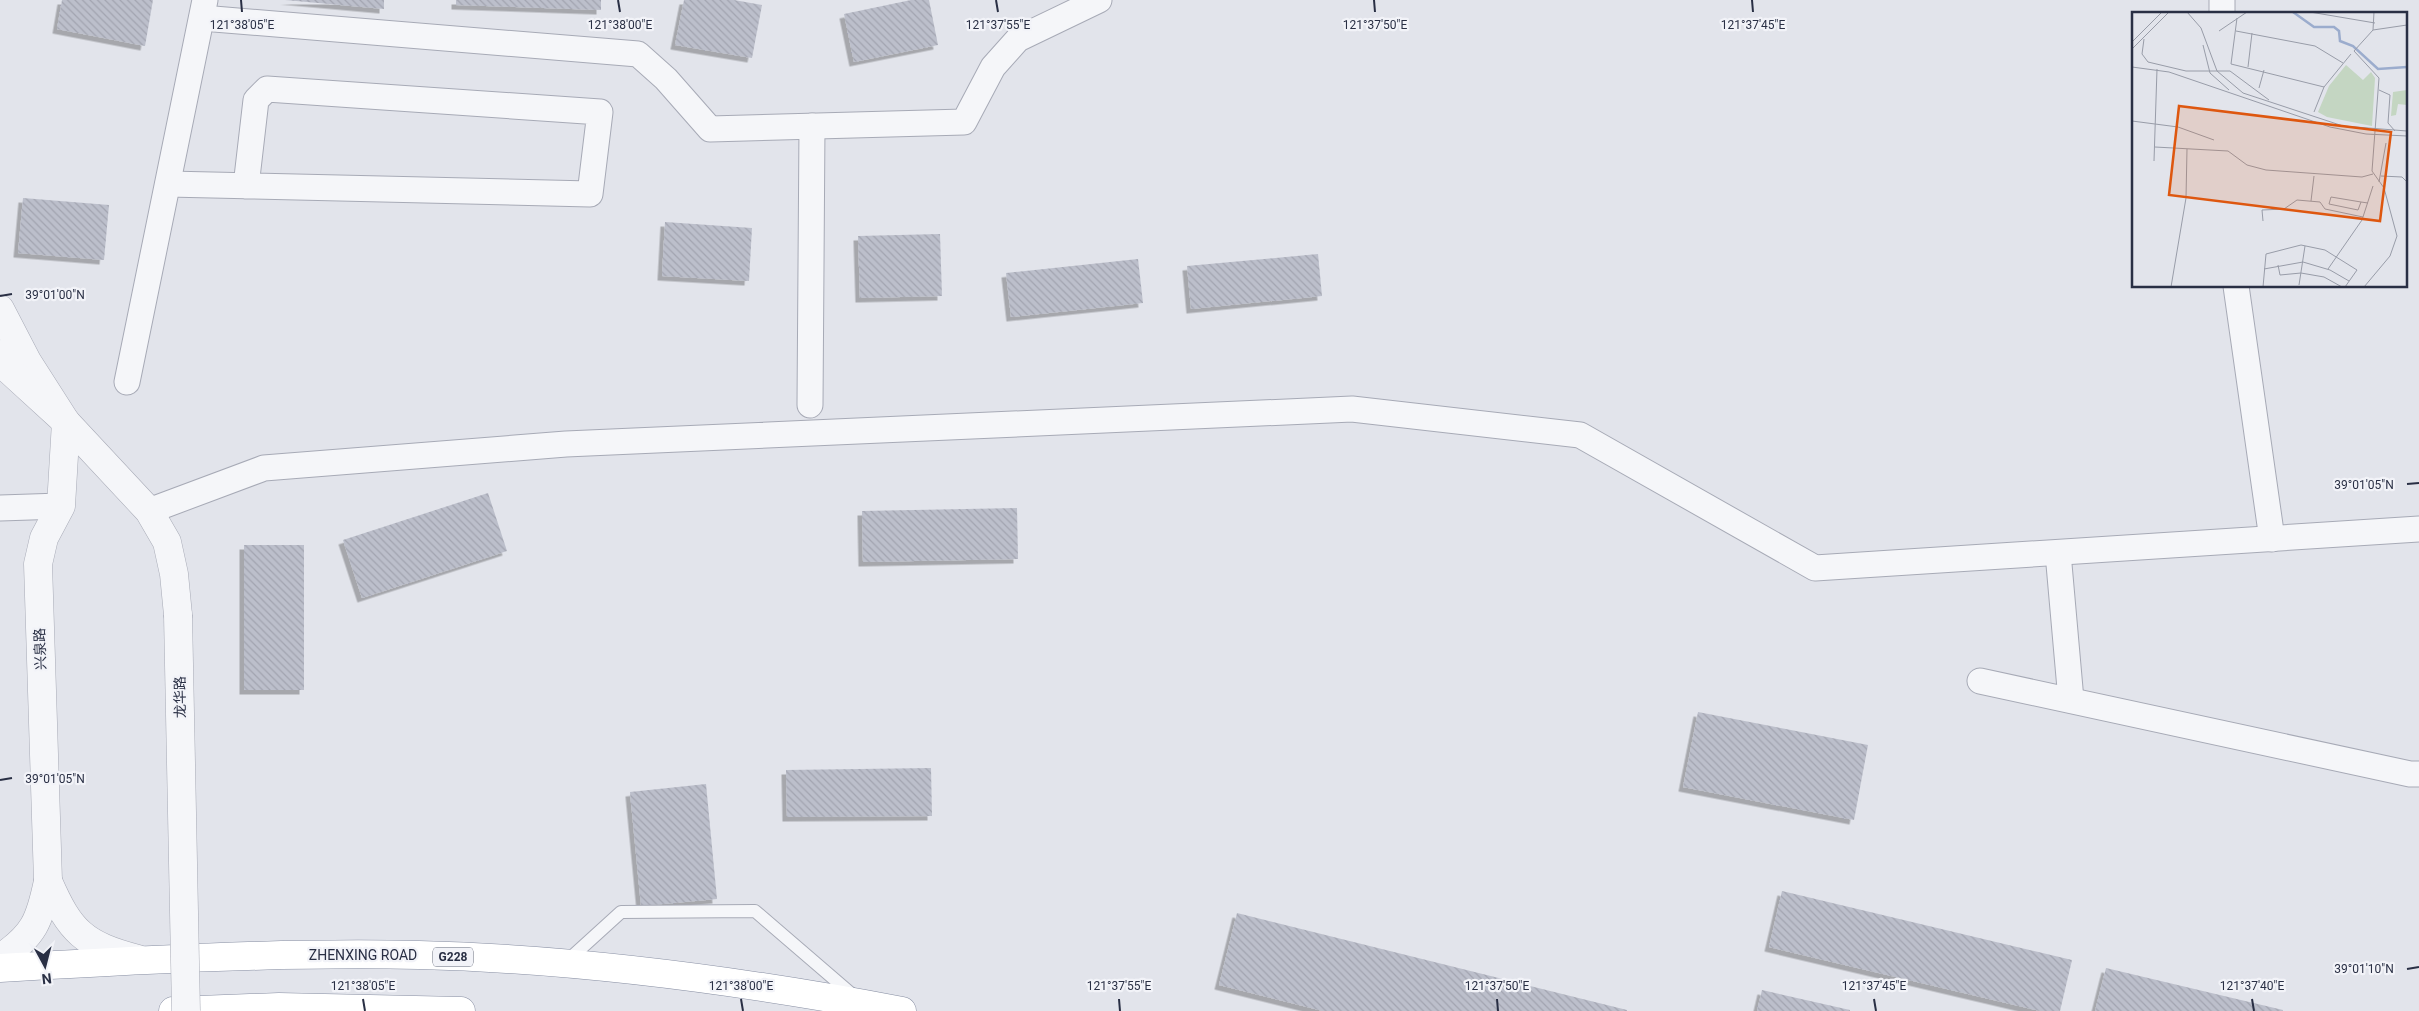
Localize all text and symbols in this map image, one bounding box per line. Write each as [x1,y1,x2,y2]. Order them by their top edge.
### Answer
inset map [2132,12,2406,288]
text: 121°38'05"E [210,18,274,32]
text: 121°38'00"E [588,18,652,32]
text: 121°37'55"E [966,18,1030,32]
text: 121°37'50"E [1343,18,1407,32]
text: 121°37'45"E [1721,18,1785,32]
text: 39°01'00"N [25,288,85,302]
text: 39°01'05"N [2334,478,2394,492]
street label: 兴泉路 [31,628,49,670]
street label: 龙华路 [172,676,188,718]
text: 39°01'05"N [25,772,85,786]
north arrow [20,941,70,991]
street label: ZHENXING ROAD [309,947,417,963]
road number: G228 [433,948,473,966]
text: 39°01'10"N [2334,962,2394,976]
text: N [41,970,52,987]
text: 121°38'05"E [331,979,395,993]
text: 121°38'00"E [709,979,773,993]
text: 121°37'55"E [1087,979,1151,993]
text: 121°37'50"E [1465,979,1529,993]
text: 121°37'45"E [1842,979,1906,993]
text: 121°37'40"E [2220,979,2284,993]

